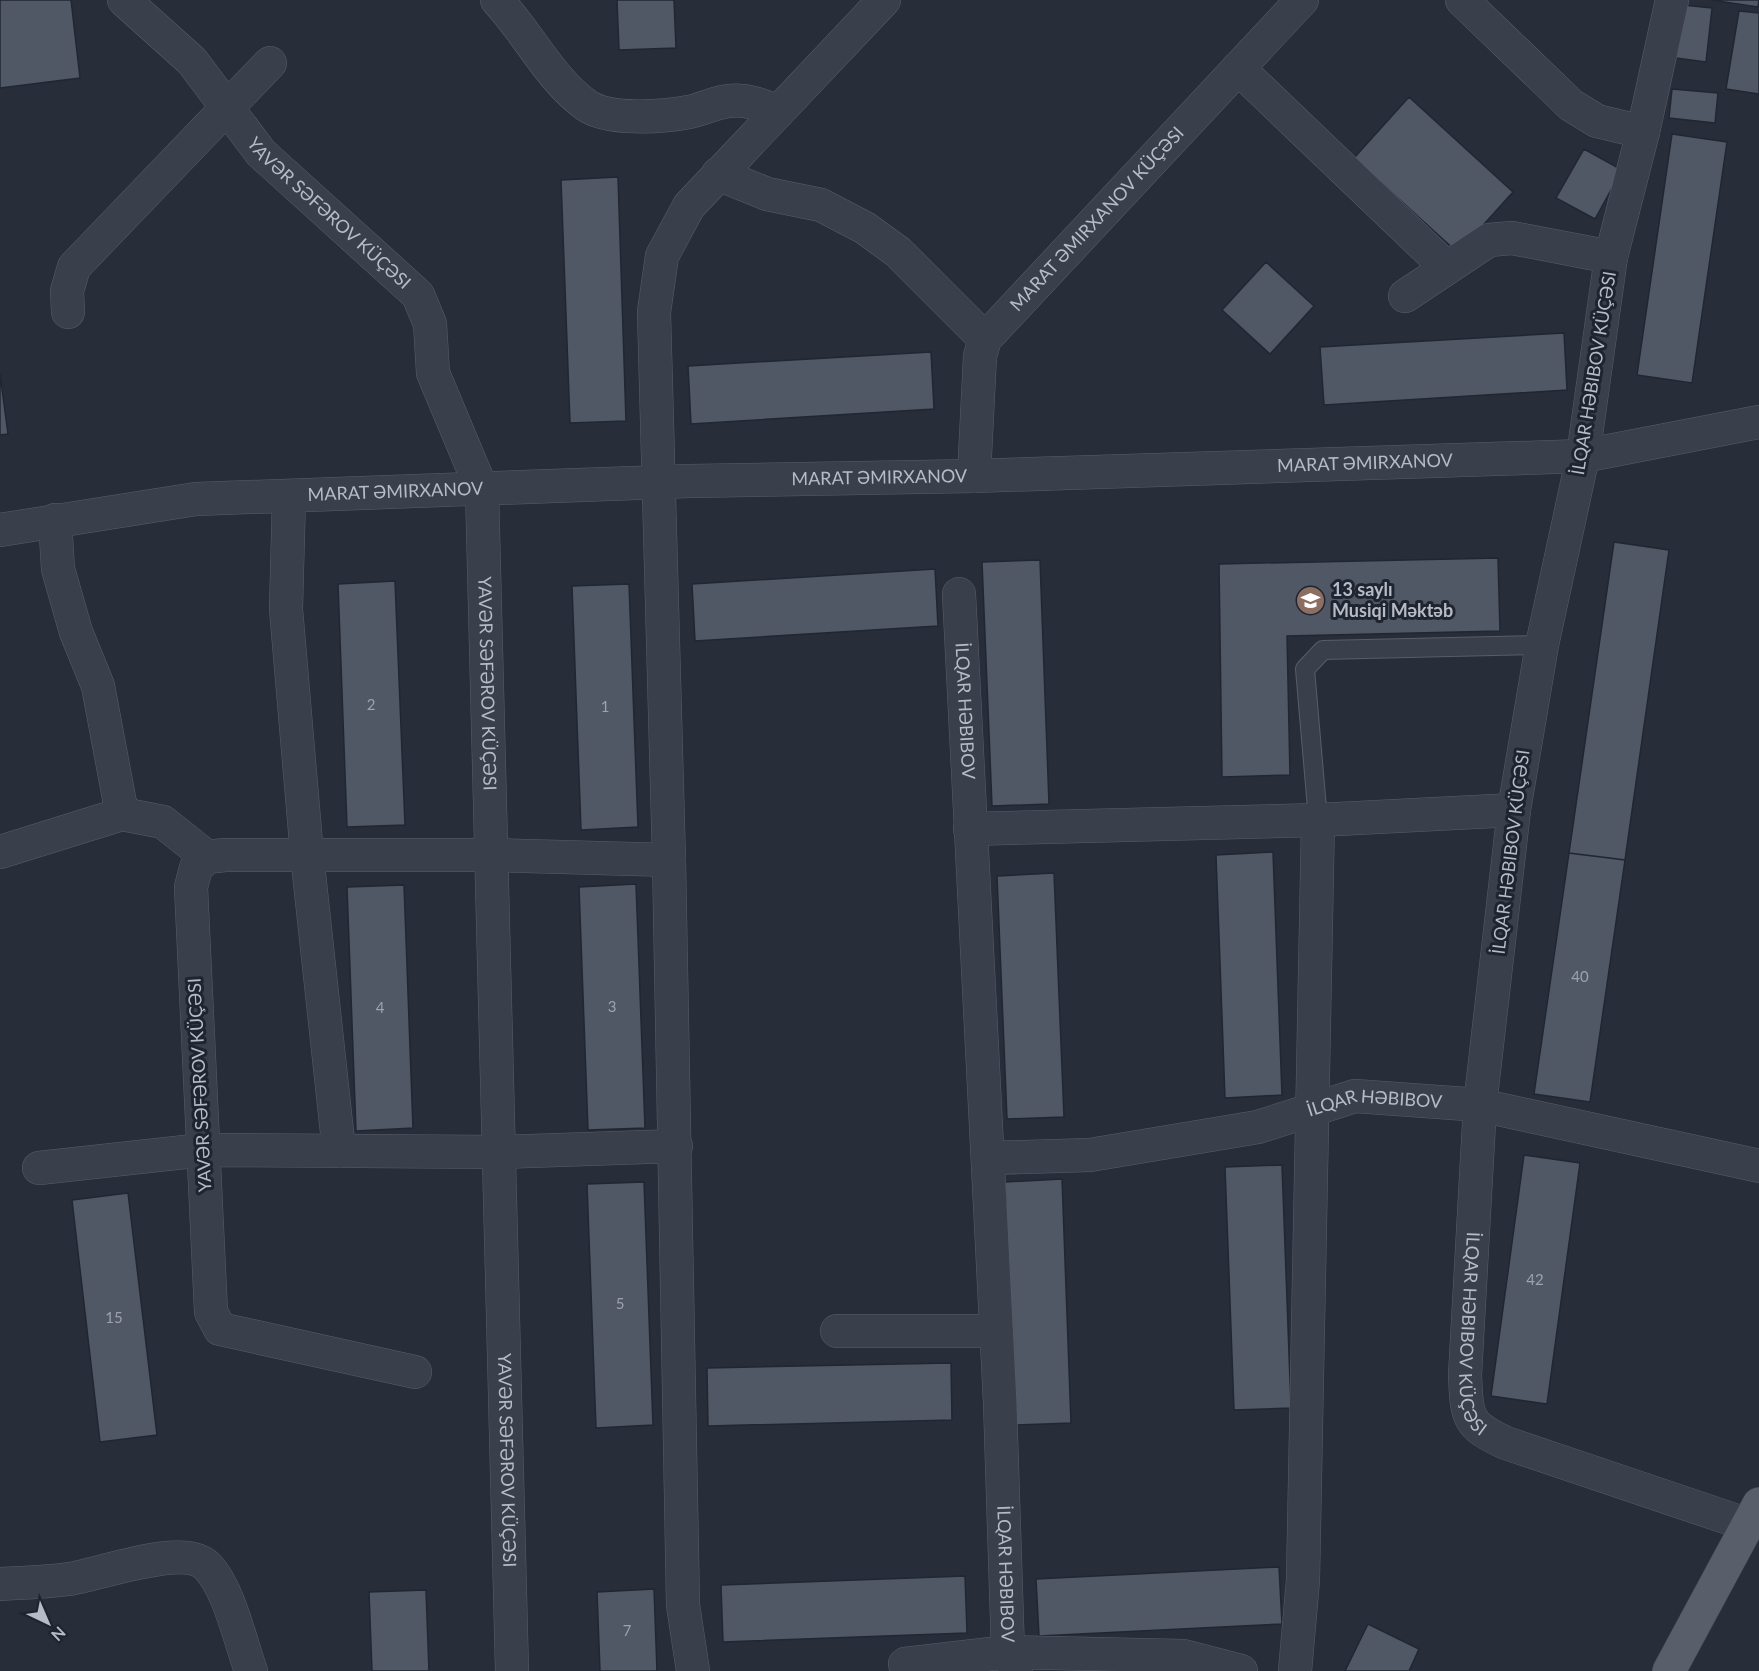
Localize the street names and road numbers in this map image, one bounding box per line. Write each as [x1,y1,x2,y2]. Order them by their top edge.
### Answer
street label: MARAT ƏMIRXANOV KÜÇƏSI [1005,122,1188,315]
street label: YAVƏR SƏFƏROV KÜÇƏSI [243,133,416,293]
street label: İLQAR HƏBIBOV KÜÇƏSI [1566,269,1620,476]
street label: MARAT ƏMIRXANOV [1277,448,1454,476]
street label: MARAT ƏMIRXANOV [791,464,968,489]
street label: MARAT ƏMIRXANOV [307,477,484,505]
street label: YAVƏR SƏFƏROV KÜÇƏSI [474,576,502,791]
street label: İLQAR HƏBIBOV [951,642,980,781]
street label: İLQAR HƏBIBOV KÜÇƏSI [1487,748,1533,955]
street label: YAVƏR SƏFƏROV KÜÇƏSI [182,978,216,1193]
street label: İLQAR HƏBIBOV [1304,1084,1444,1121]
street label: İLQAR HƏBIBOV KÜÇƏSI [1455,1231,1491,1440]
street label: YAVƏR SƏFƏROV KÜÇƏSI [494,1353,521,1568]
street label: İLQAR HƏBIBOV [993,1505,1020,1644]

